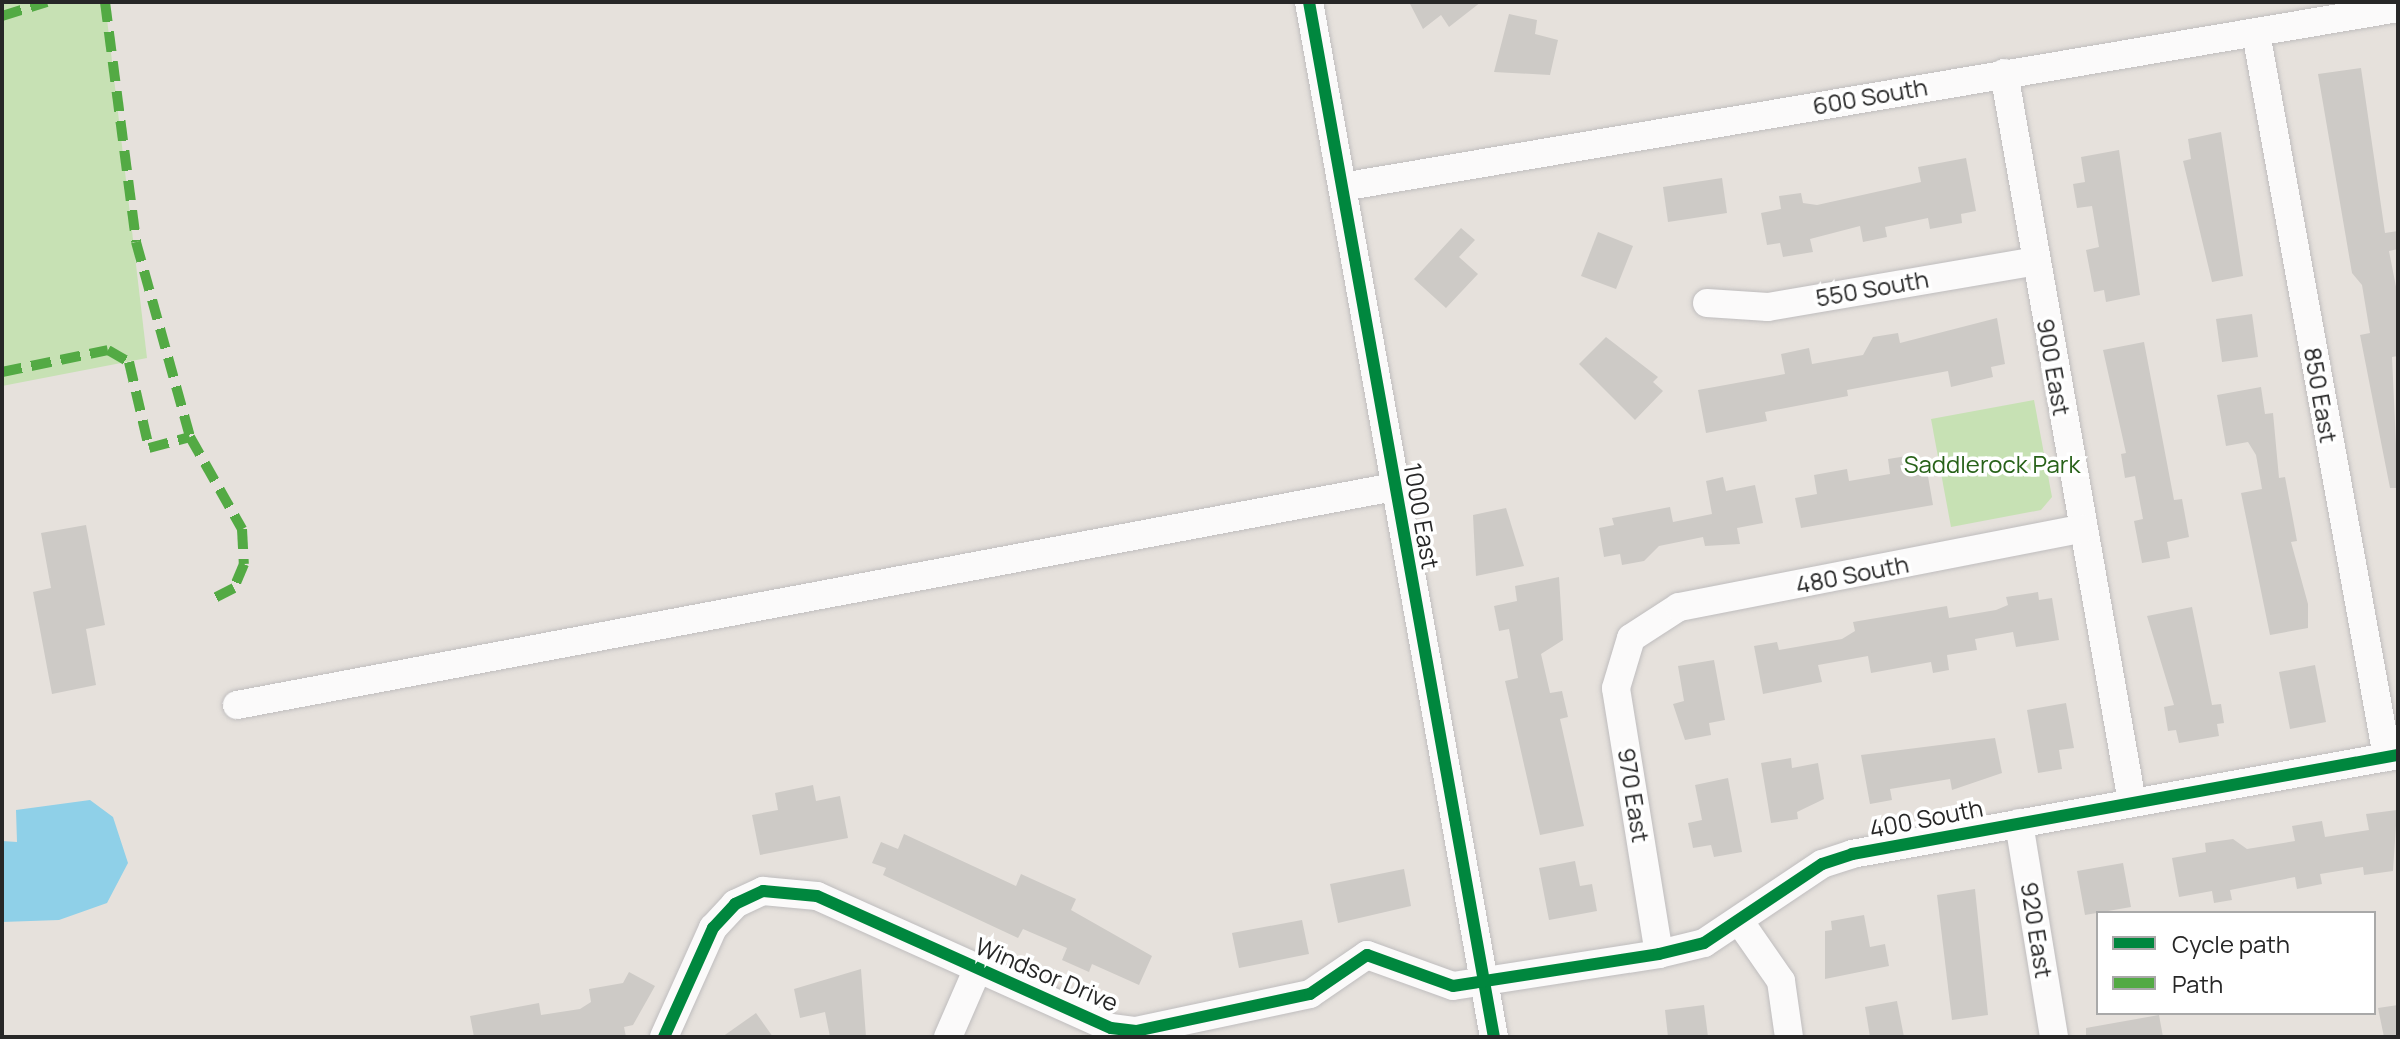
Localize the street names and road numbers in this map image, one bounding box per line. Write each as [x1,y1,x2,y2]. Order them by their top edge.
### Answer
street label: 600 South [1810,72,1930,120]
street label: 550 South [1813,264,1931,312]
street label: 900 East [2031,316,2077,418]
street label: 850 East [2298,345,2344,445]
street label: 1000 East [1399,461,1445,571]
street label: 480 South [1793,549,1911,599]
street label: 970 East [1612,746,1656,844]
street label: 400 South [1867,793,1985,843]
street label: 920 East [2015,880,2059,980]
street label: Windsor Drive [971,931,1123,1017]

